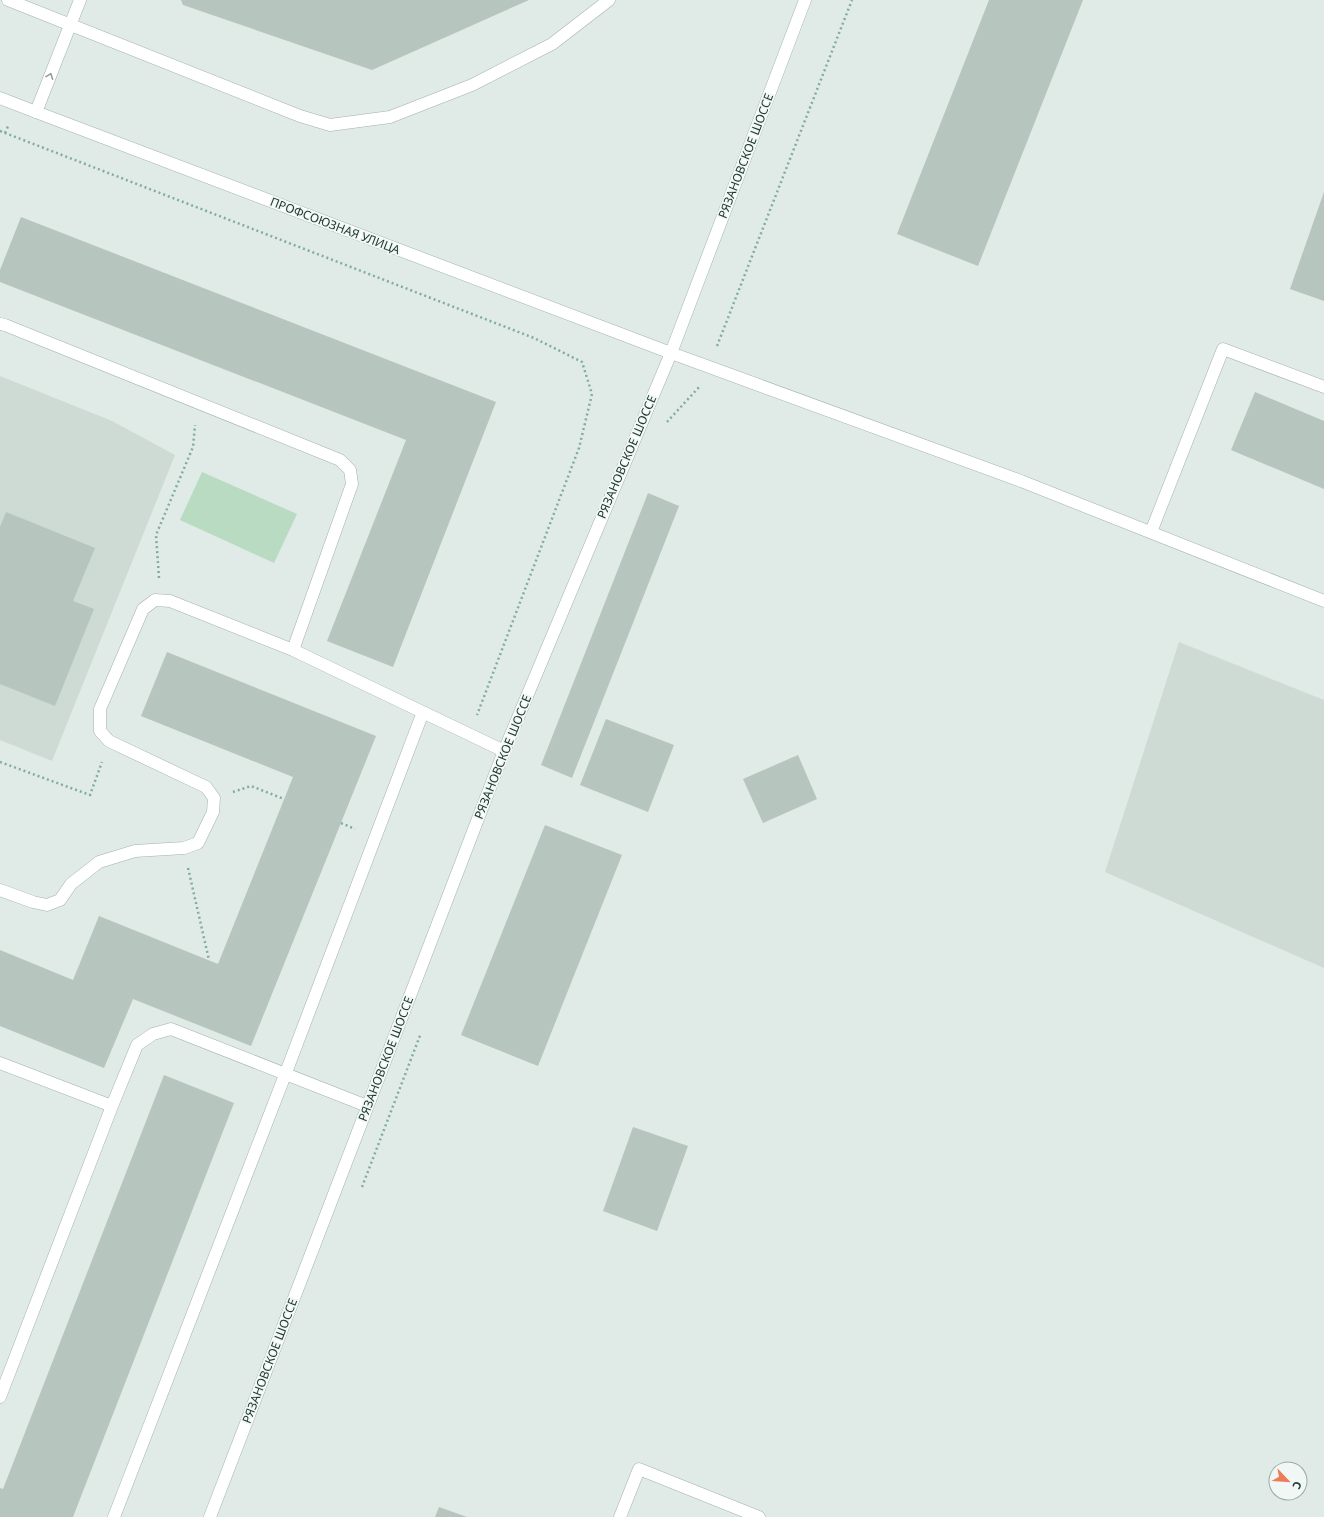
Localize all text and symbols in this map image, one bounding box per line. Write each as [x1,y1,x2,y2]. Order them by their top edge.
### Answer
one-way arrow [45,73,53,80]
street label: РЯЗАНОВСКОЕ ШОССЕ [714,91,777,221]
street label: ПРОФСОЮЗНАЯ УЛИЦА [268,193,403,258]
street label: РЯЗАНОВСКОЕ ШОССЕ [593,392,660,521]
street label: РЯЗАНОВСКОЕ ШОССЕ [470,692,535,821]
street label: РЯЗАНОВСКОЕ ШОССЕ [354,994,417,1124]
street label: РЯЗАНОВСКОЕ ШОССЕ [238,1296,301,1426]
north arrow [1268,1461,1308,1501]
text: С [1289,1479,1306,1492]

